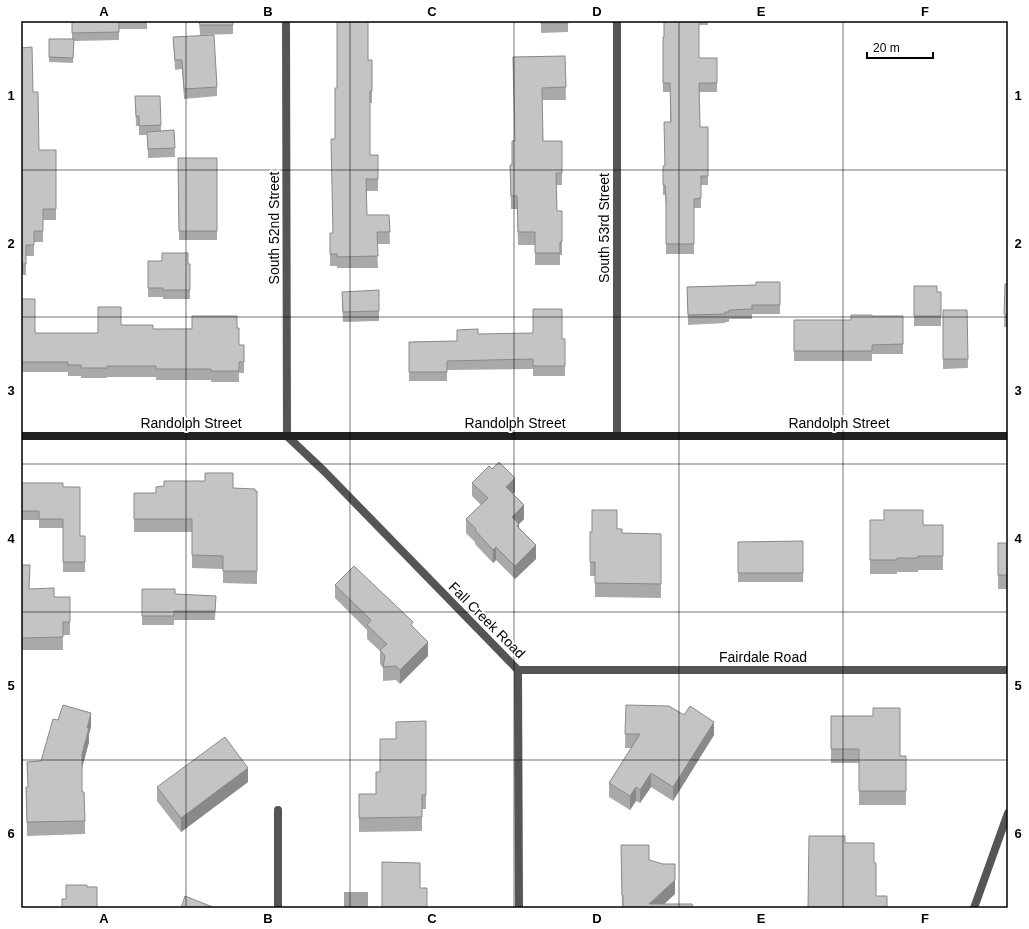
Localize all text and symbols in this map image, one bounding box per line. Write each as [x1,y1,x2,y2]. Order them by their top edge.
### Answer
text: A [99,4,109,19]
text: B [263,4,273,19]
text: C [427,4,437,19]
text: D [592,4,602,19]
text: E [757,4,766,19]
text: F [921,4,929,19]
scale bar [867,34,933,60]
text: 20 m [873,41,900,55]
text: 1 [7,88,15,103]
text: 1 [1014,88,1022,103]
street label: South 52nd Street [266,171,282,284]
street label: South 53rd Street [596,173,612,283]
text: 2 [7,236,15,251]
text: 2 [1014,236,1022,251]
text: 3 [7,383,15,398]
text: 3 [1014,383,1022,398]
street label: Randolph Street [140,415,242,431]
street label: Randolph Street [464,415,566,431]
street label: Randolph Street [788,415,890,431]
text: 4 [7,531,15,546]
text: 4 [1014,531,1022,546]
street label: Fall Creek Road [446,579,528,661]
street label: Fairdale Road [719,649,807,665]
text: 5 [7,678,15,693]
text: 5 [1014,678,1022,693]
text: 6 [7,826,15,841]
text: 6 [1014,826,1022,841]
text: A [99,911,109,926]
text: B [263,911,273,926]
text: C [427,911,437,926]
text: D [592,911,602,926]
text: E [757,911,766,926]
text: F [921,911,929,926]

